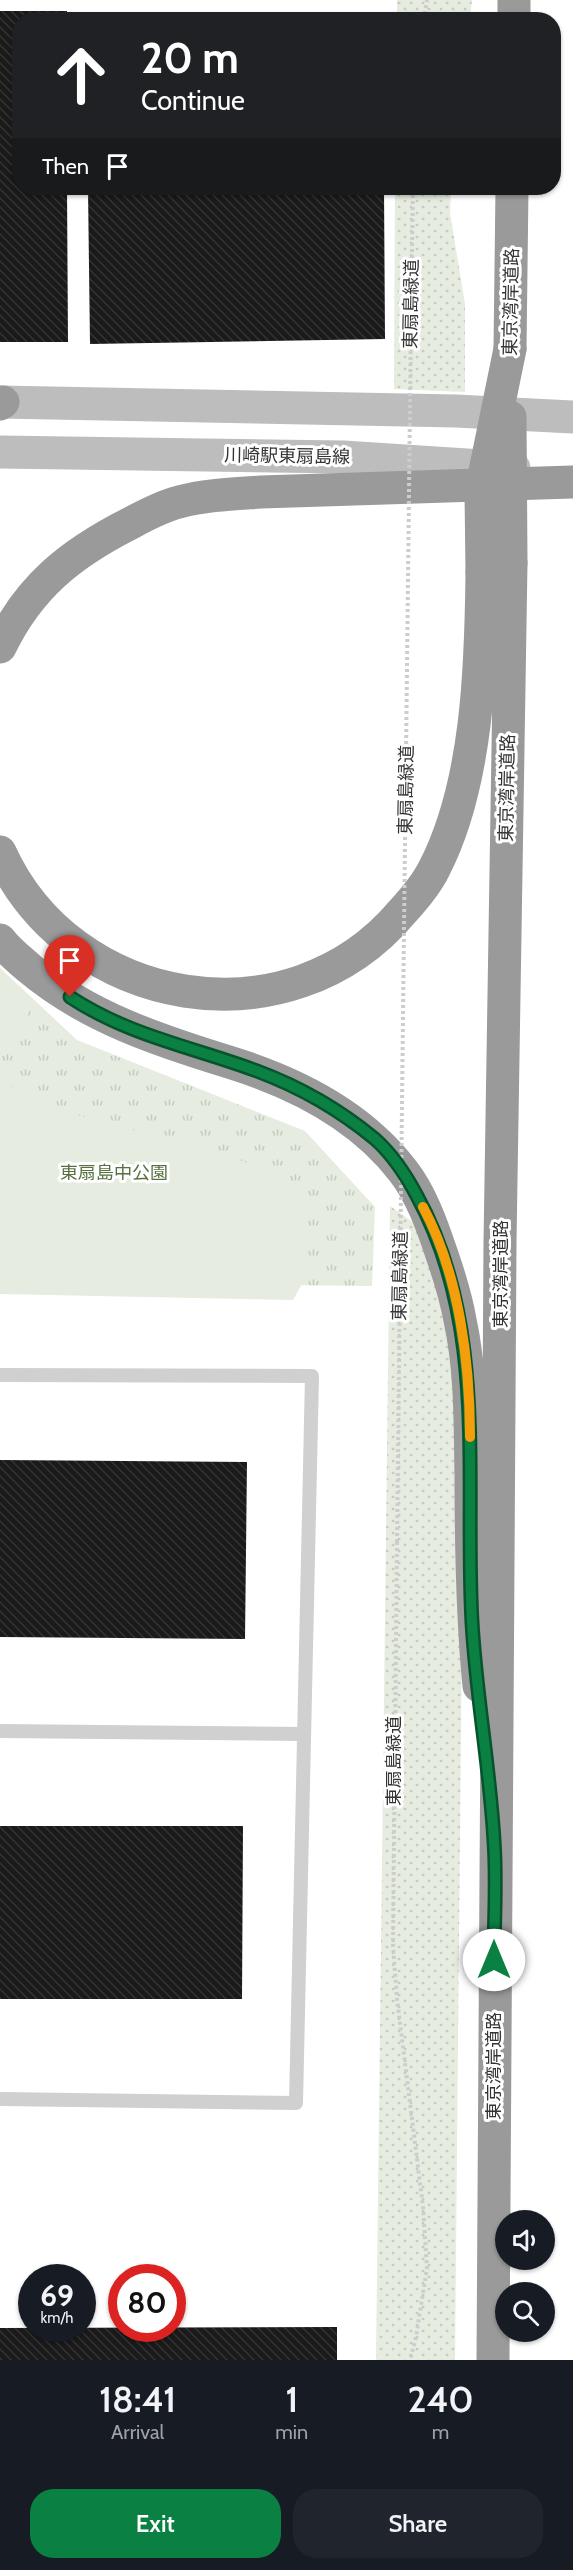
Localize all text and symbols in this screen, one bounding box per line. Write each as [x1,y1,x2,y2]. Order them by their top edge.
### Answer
text: 20 m [141,32,239,84]
icon: ahead [42,36,120,114]
text: Continue [141,84,245,117]
icon: arrive [101,150,134,183]
text: Then [42,153,89,180]
street label: 東京湾岸道路 [499,248,523,356]
street label: 東扇島緑道 [399,259,423,349]
street label: 川崎駅東扇島線 [224,444,350,468]
street label: 東京湾岸道路 [495,734,519,842]
street label: 東扇島緑道 [394,745,418,835]
pin [44,935,95,997]
icon: arrive [53,944,86,977]
park label: 東扇島中公園 [60,1162,168,1184]
street label: 東京湾岸道路 [490,1220,512,1328]
street label: 東扇島緑道 [388,1231,412,1321]
street label: 東扇島緑道 [383,1716,405,1806]
position arrow [462,1928,526,1992]
street label: 東京湾岸道路 [483,2012,505,2120]
map controls [495,2210,555,2342]
button: sound [495,2210,555,2270]
speed limit sign: 80 [108,2264,186,2342]
text: 69 [40,2277,74,2314]
button: search [495,2282,555,2342]
text: km/h [41,2309,73,2327]
text: 18:41 [99,2377,176,2421]
text: 1 [285,2377,298,2421]
text: 240 [408,2377,474,2421]
text: Arrival [111,2420,164,2444]
text: min [275,2420,308,2444]
text: m [432,2420,449,2444]
button: Exit [30,2489,281,2558]
button: Share [293,2489,543,2558]

